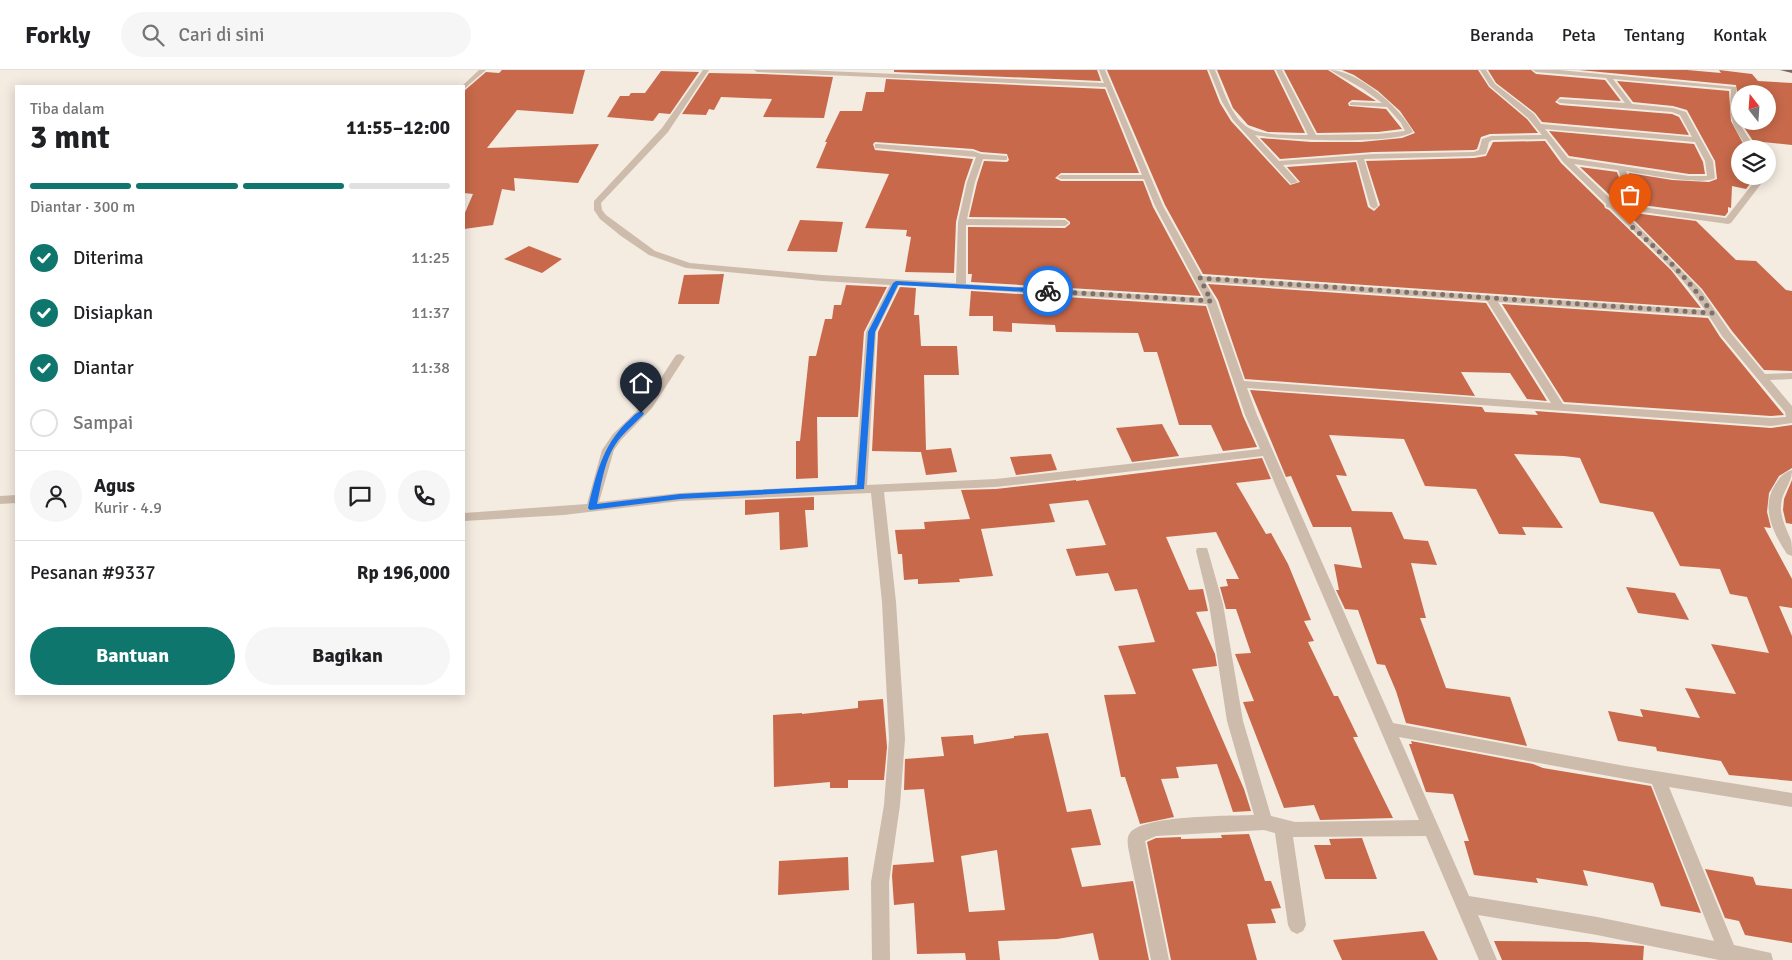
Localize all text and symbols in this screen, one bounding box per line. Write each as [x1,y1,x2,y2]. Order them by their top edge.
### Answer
search box [121,12,471,57]
text: Forkly [25,20,91,50]
icon: search [139,21,167,49]
text: Cari di sini [179,23,265,47]
text: Beranda [1470,24,1534,46]
text: Peta [1562,24,1596,46]
text: Tentang [1624,24,1685,46]
text: Kontak [1713,24,1767,46]
north arrow [1731,85,1776,130]
map controls [1731,85,1776,185]
text: Tiba dalam [30,99,104,119]
text: 11:55–12:00 [346,116,450,140]
text: 3 mnt [30,118,110,157]
button: layers [1731,140,1776,185]
pin [1609,174,1651,225]
icon: bag [1616,181,1644,209]
text: Diantar · 300 m [30,197,135,217]
icon: check [30,244,58,272]
text: Diterima [73,246,144,270]
text: 11:25 [411,248,450,268]
courier [1023,266,1073,316]
icon: bike [1034,277,1062,305]
icon: check [30,299,58,327]
text: Disiapkan [73,301,153,325]
text: 11:37 [411,303,450,323]
icon: check [30,354,58,382]
text: Diantar [73,356,134,380]
text: 11:38 [411,358,450,378]
pin [620,362,662,413]
icon: home [627,369,655,397]
text: Sampai [73,411,133,435]
button: person [30,470,82,522]
button: chat [334,470,386,522]
button: phone [398,470,450,522]
text: Agus [94,474,135,498]
text: Kurir · 4.9 [94,498,162,518]
text: Pesanan #9337 [30,561,156,585]
text: Rp 196,000 [357,561,450,585]
button: Bantuan [30,627,235,685]
button: Bagikan [245,627,450,685]

